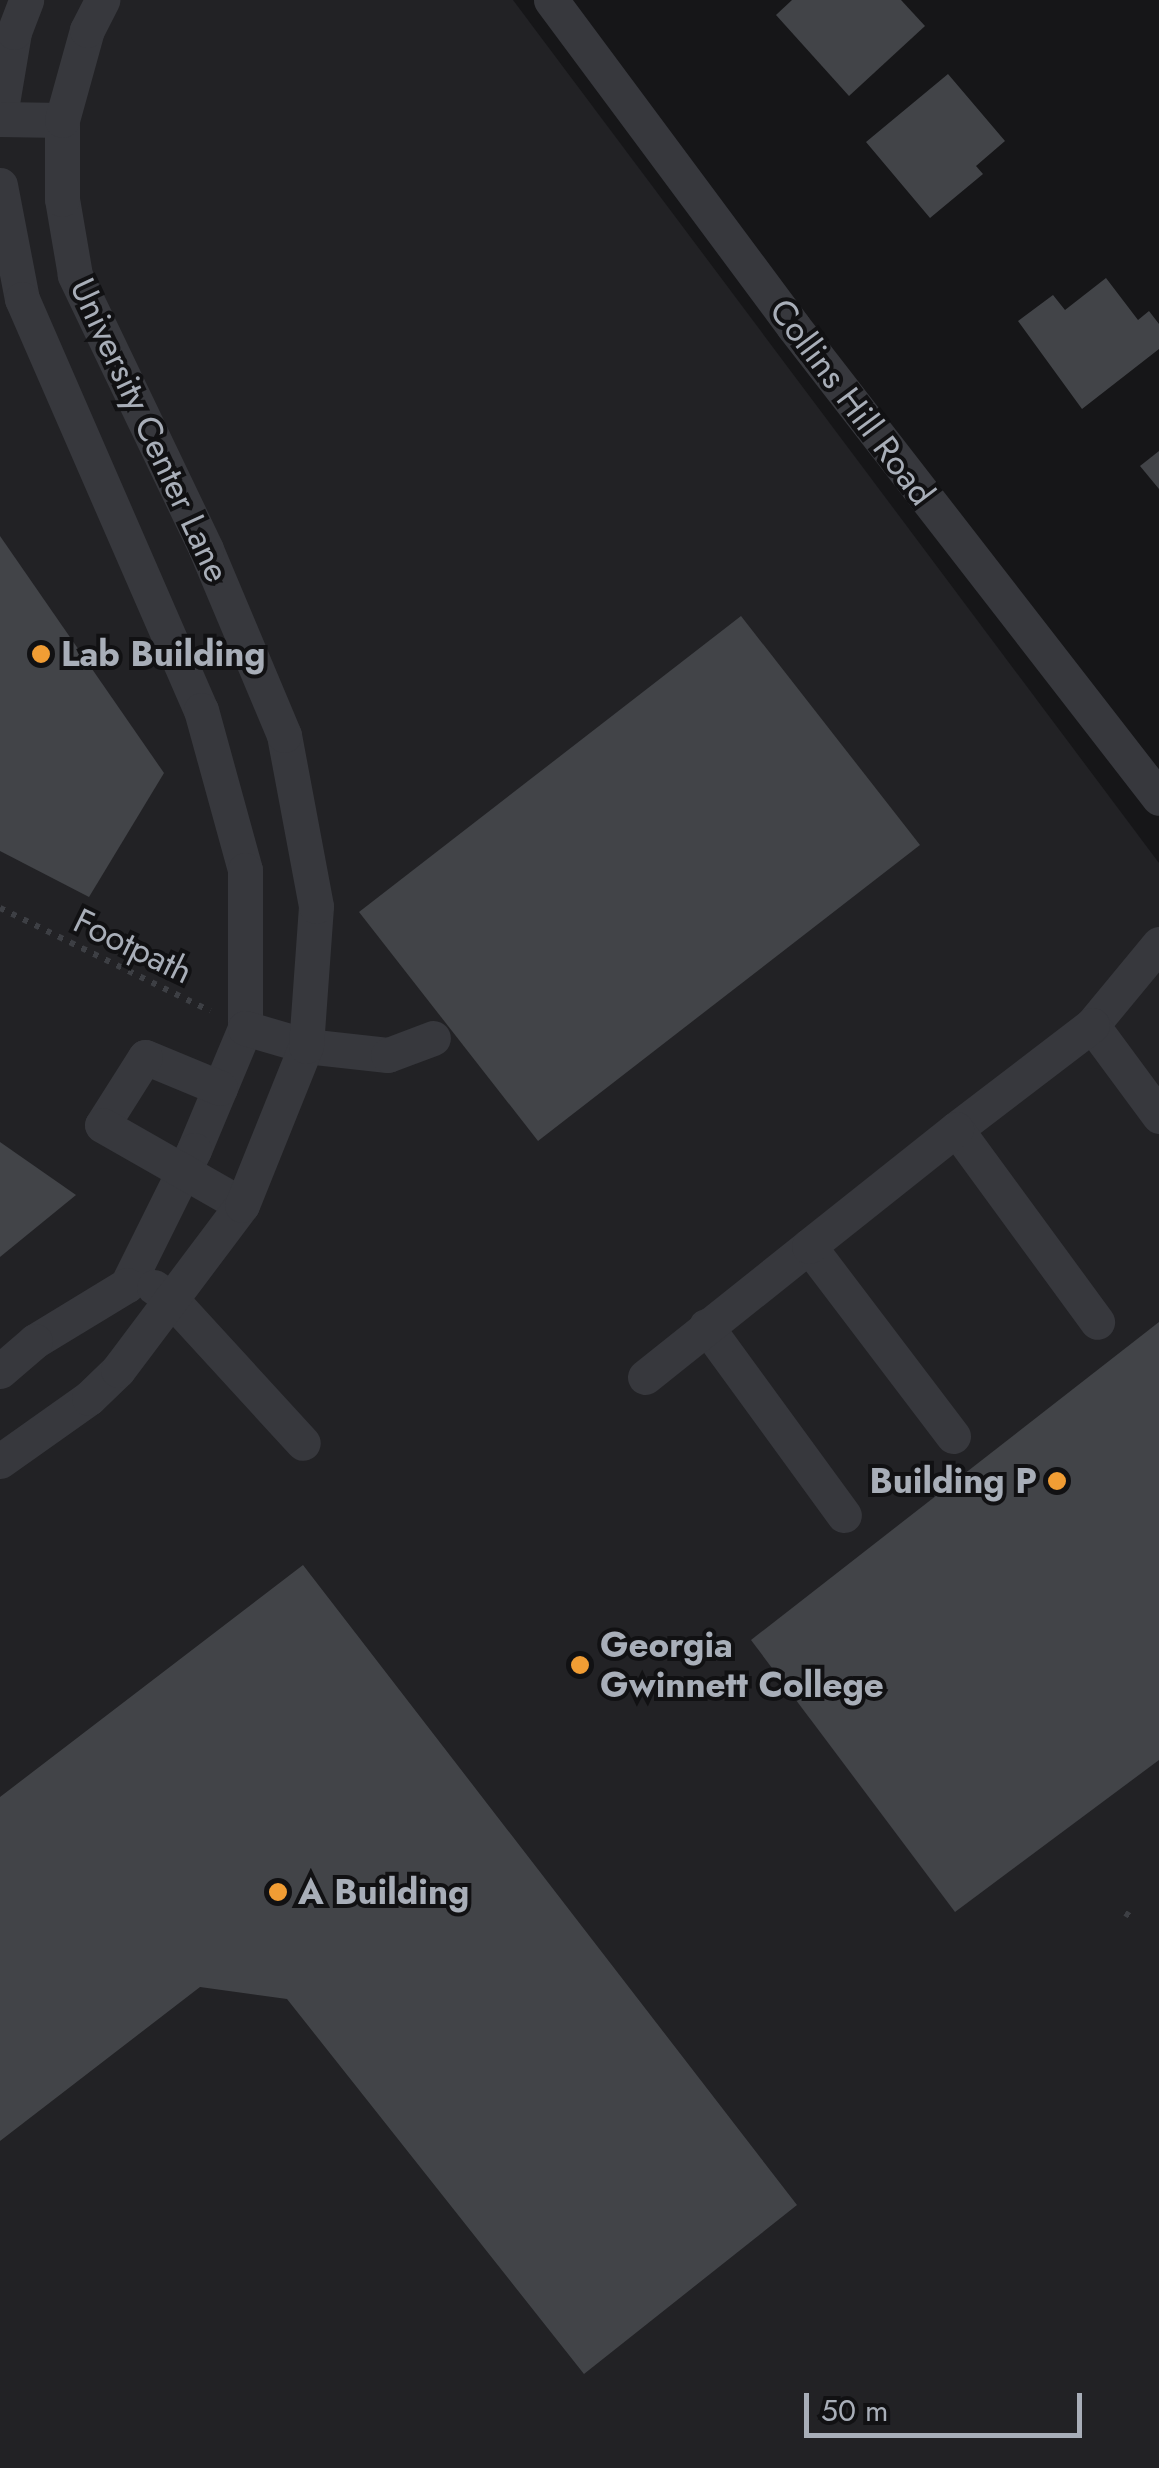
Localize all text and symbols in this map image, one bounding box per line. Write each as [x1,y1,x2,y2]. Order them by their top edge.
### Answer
street label: University Center Lane [61,272,239,588]
street label: Collins Hill Road [761,291,943,513]
place label: Lab Building [61,633,266,675]
marker: Lab Building [30,643,52,665]
street label: Footpath [67,899,199,993]
place label: Building P [869,1460,1037,1502]
marker: Building P [1046,1470,1068,1492]
place label: Georgia Gwinnett College [600,1624,884,1706]
marker: Georgia Gwinnett College [569,1654,591,1676]
place label: A Building [298,1871,469,1913]
marker: A Building [267,1881,289,1903]
scale bar [809,2373,1086,2435]
text: 50 m [821,2389,888,2432]

